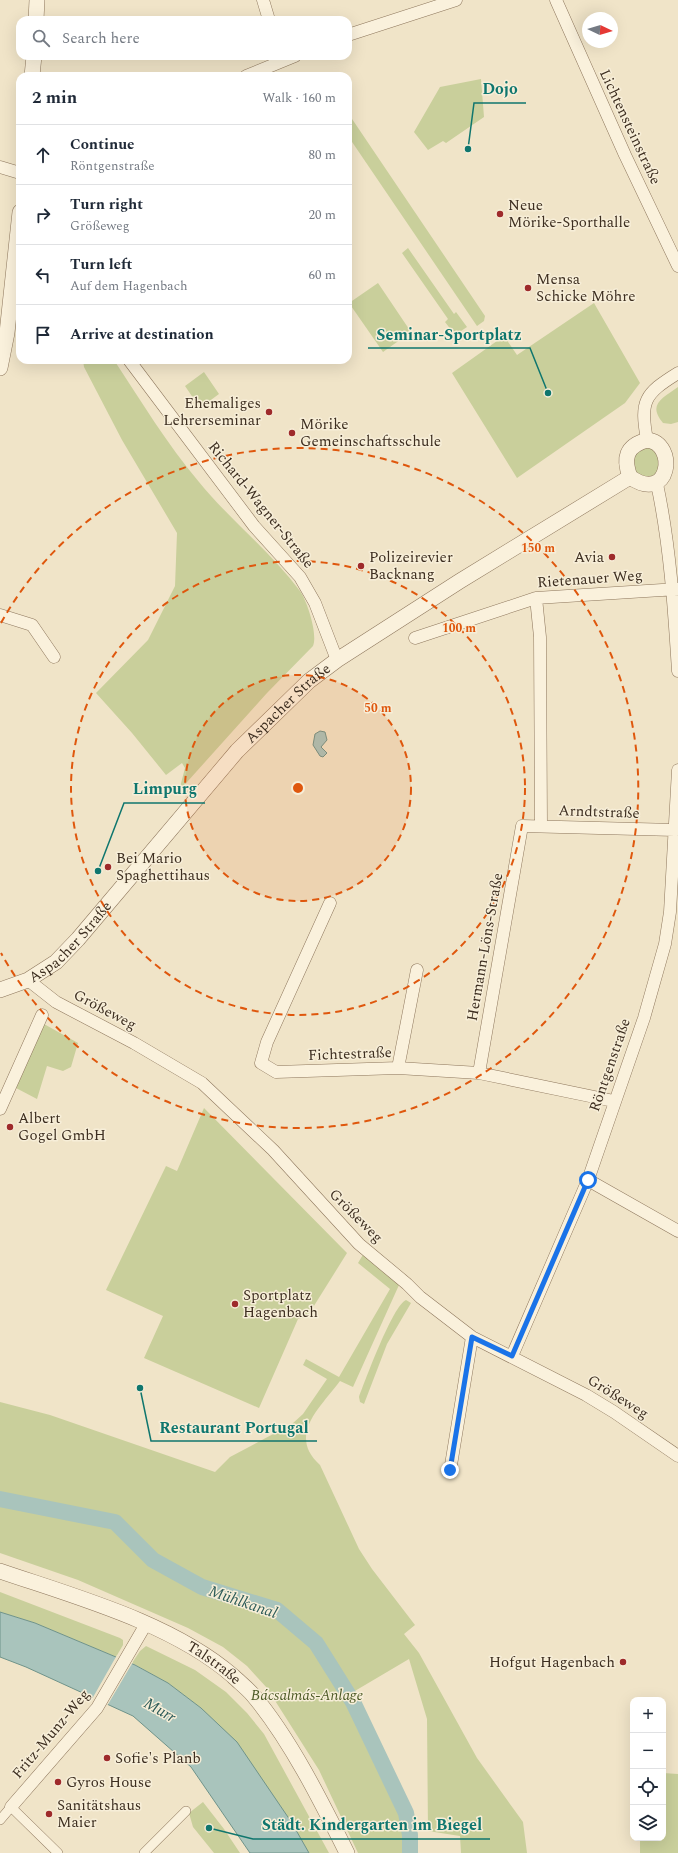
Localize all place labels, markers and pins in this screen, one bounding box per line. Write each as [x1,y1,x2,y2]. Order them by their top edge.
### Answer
callout: Dojo [474,75,526,103]
place label: Neue Mörike-Sporthalle [508,194,630,234]
marker: Neue Mörike-Sporthalle [495,209,505,219]
place label: Mensa Schicke Möhre [536,268,636,308]
marker: Mensa Schicke Möhre [523,283,533,293]
callout: Seminar-Sportplatz [368,320,530,348]
place label: Ehemaliges Lehrerseminar [163,392,261,432]
marker: Ehemaliges Lehrerseminar [264,407,274,417]
place label: Mörike Gemeinschaftsschule [300,413,441,453]
marker: Mörike Gemeinschaftsschule [287,428,297,438]
place label: Polizeirevier Backnang [369,546,453,586]
place label: Avia [574,546,605,569]
marker: Avia [607,552,617,562]
marker: Polizeirevier Backnang [356,561,366,571]
callout: Limpurg [124,775,205,803]
centre of rings [291,781,305,795]
place label: Bei Mario Spaghettihaus [116,847,210,887]
marker: Bei Mario Spaghettihaus [103,862,113,872]
place label: Albert Gogel GmbH [18,1107,106,1147]
marker: Albert Gogel GmbH [5,1122,15,1132]
place label: Sportplatz Hagenbach [243,1284,318,1324]
marker: Sportplatz Hagenbach [230,1299,240,1309]
callout: Restaurant Portugal [151,1413,317,1441]
place label: Hofgut Hagenbach [489,1651,615,1674]
marker: Hofgut Hagenbach [618,1657,628,1667]
place label: Sofie's Planb [115,1747,201,1770]
marker: Sofie's Planb [102,1753,112,1763]
place label: Gyros House [66,1771,151,1794]
marker: Gyros House [53,1777,63,1787]
place label: Sanitätshaus Maier [57,1794,141,1834]
marker: Sanitätshaus Maier [44,1809,54,1819]
callout: Städt. Kindergarten im Biegel [253,1811,490,1839]

